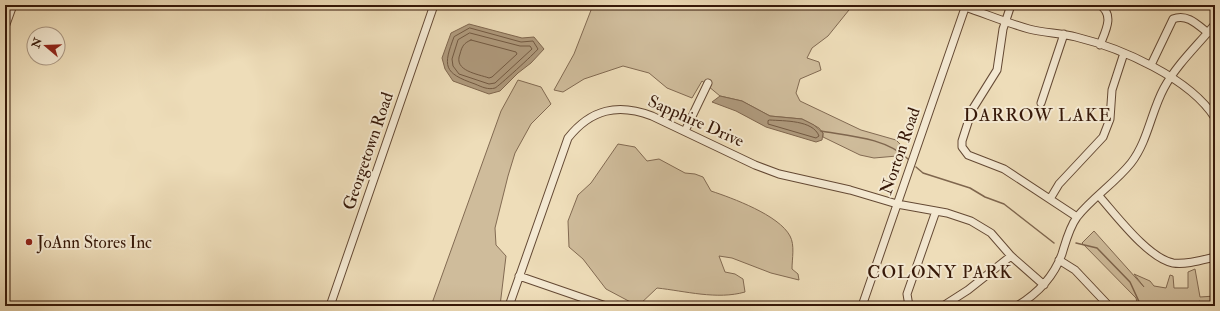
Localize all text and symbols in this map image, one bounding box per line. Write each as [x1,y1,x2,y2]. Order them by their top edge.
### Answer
north arrow [26,26,66,66]
text: N [29,35,45,51]
street label: Georgetown Road [338,89,398,213]
street label: Sapphire Drive [644,90,747,152]
street label: Norton Road [875,104,925,197]
district label: DARROW LAKE [964,104,1112,127]
place label: JoAnn Stores Inc [36,232,152,254]
marker: JoAnn Stores Inc [24,237,34,247]
district label: COLONY PARK [867,261,1013,284]

